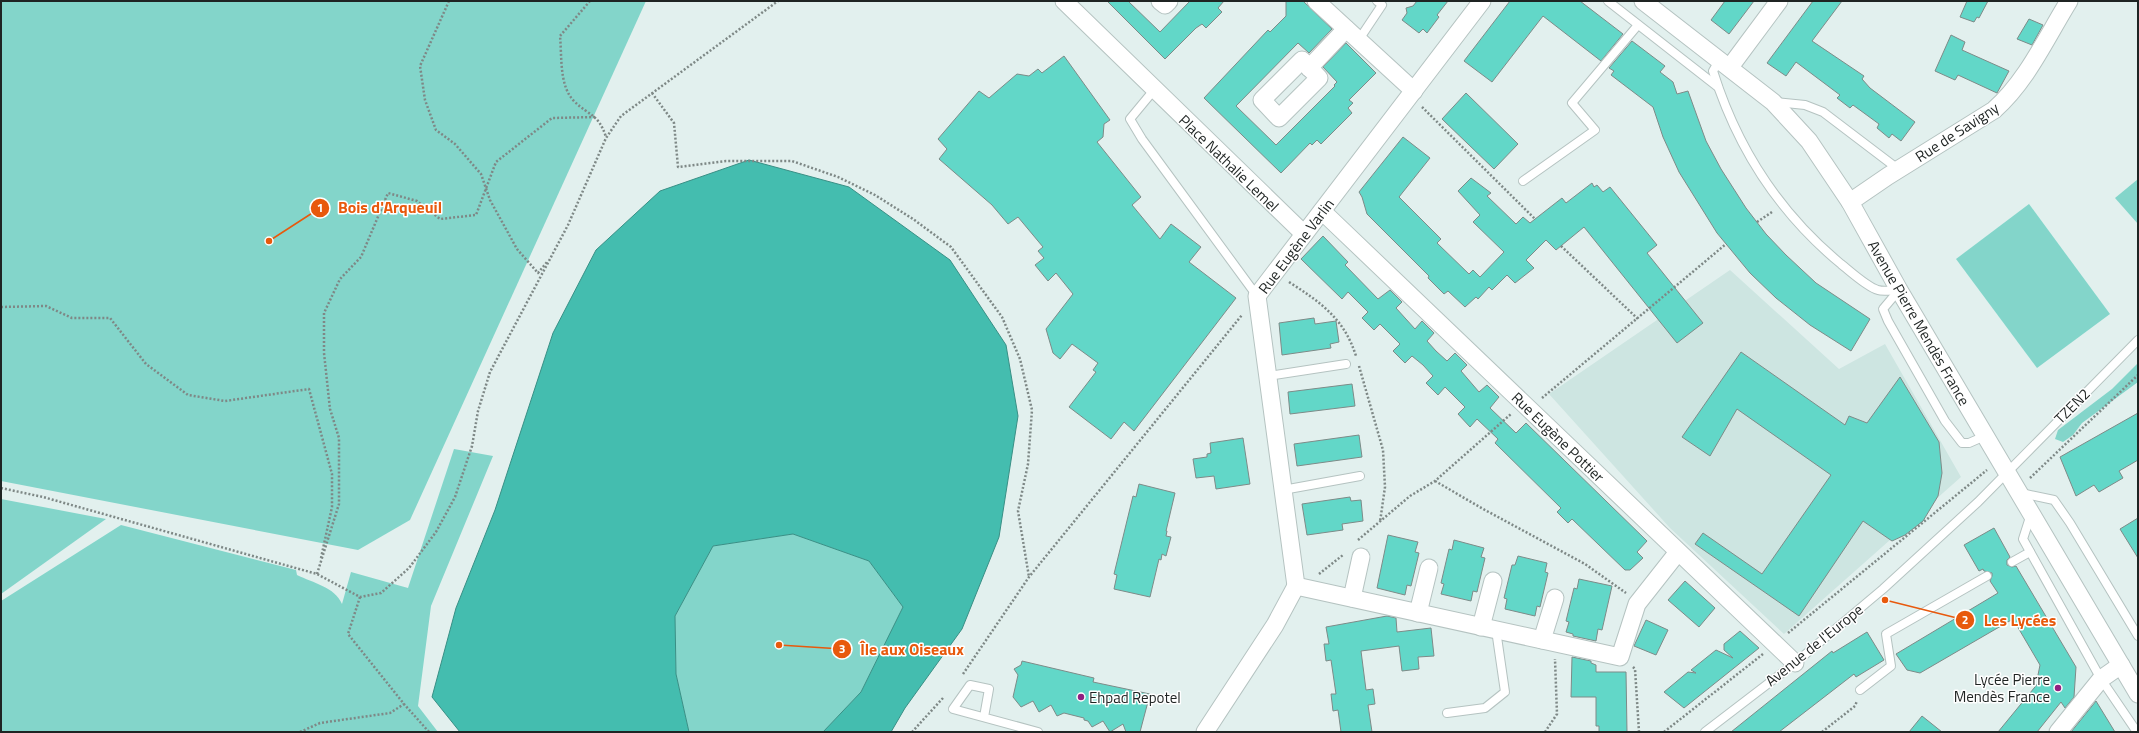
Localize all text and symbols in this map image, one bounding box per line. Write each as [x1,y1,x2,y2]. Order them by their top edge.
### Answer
street label: Rue de Savigny [1911,96,2003,168]
street label: Place Nathalie Lemel [1174,109,1284,217]
street label: Rue Eugène Varlin [1252,193,1340,299]
callout: Bois d'Arqueuil [310,194,450,222]
text: Bois d'Arqueuil [338,195,442,219]
text: 1 [317,198,323,217]
street label: Avenue Pierre Mendès France [1862,236,1976,410]
street label: TZEN2 [2049,383,2095,429]
street label: Rue Eugène Pottier [1506,386,1610,488]
street label: Avenue de l'Europe [1760,598,1868,692]
callout: Les Lycées [1955,606,2064,634]
text: Les Lycées [1984,608,2056,632]
text: 2 [1962,610,1968,629]
callout: Île aux Oiseaux [832,635,972,663]
text: Île aux Oiseaux [859,637,964,661]
text: 3 [839,639,845,658]
place label: Lycée Pierre Mendès France [1954,668,2050,708]
marker: Lycée Pierre Mendès France [2053,683,2063,693]
place label: Ehpad Repotel [1089,686,1181,709]
marker: Ehpad Repotel [1076,692,1086,702]

